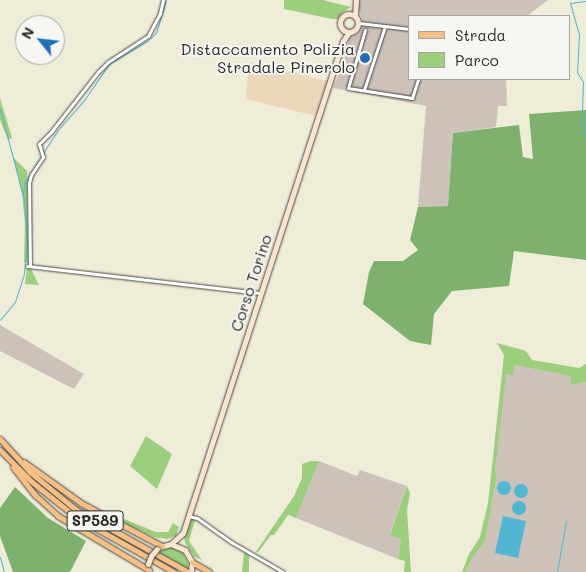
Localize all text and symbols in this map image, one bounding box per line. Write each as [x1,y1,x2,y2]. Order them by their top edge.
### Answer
north arrow [15,15,65,65]
legend [408,15,571,80]
text: N [16,24,38,42]
text: Strada [455,25,506,45]
place label: Distaccamento Polizia Stradale Pinerolo [180,39,355,77]
text: Parco [455,50,499,70]
marker: Distaccamento Polizia Stradale Pinerolo [359,52,371,64]
street label: Corso Torino [226,232,276,334]
road number: SP589 [66,508,124,534]

